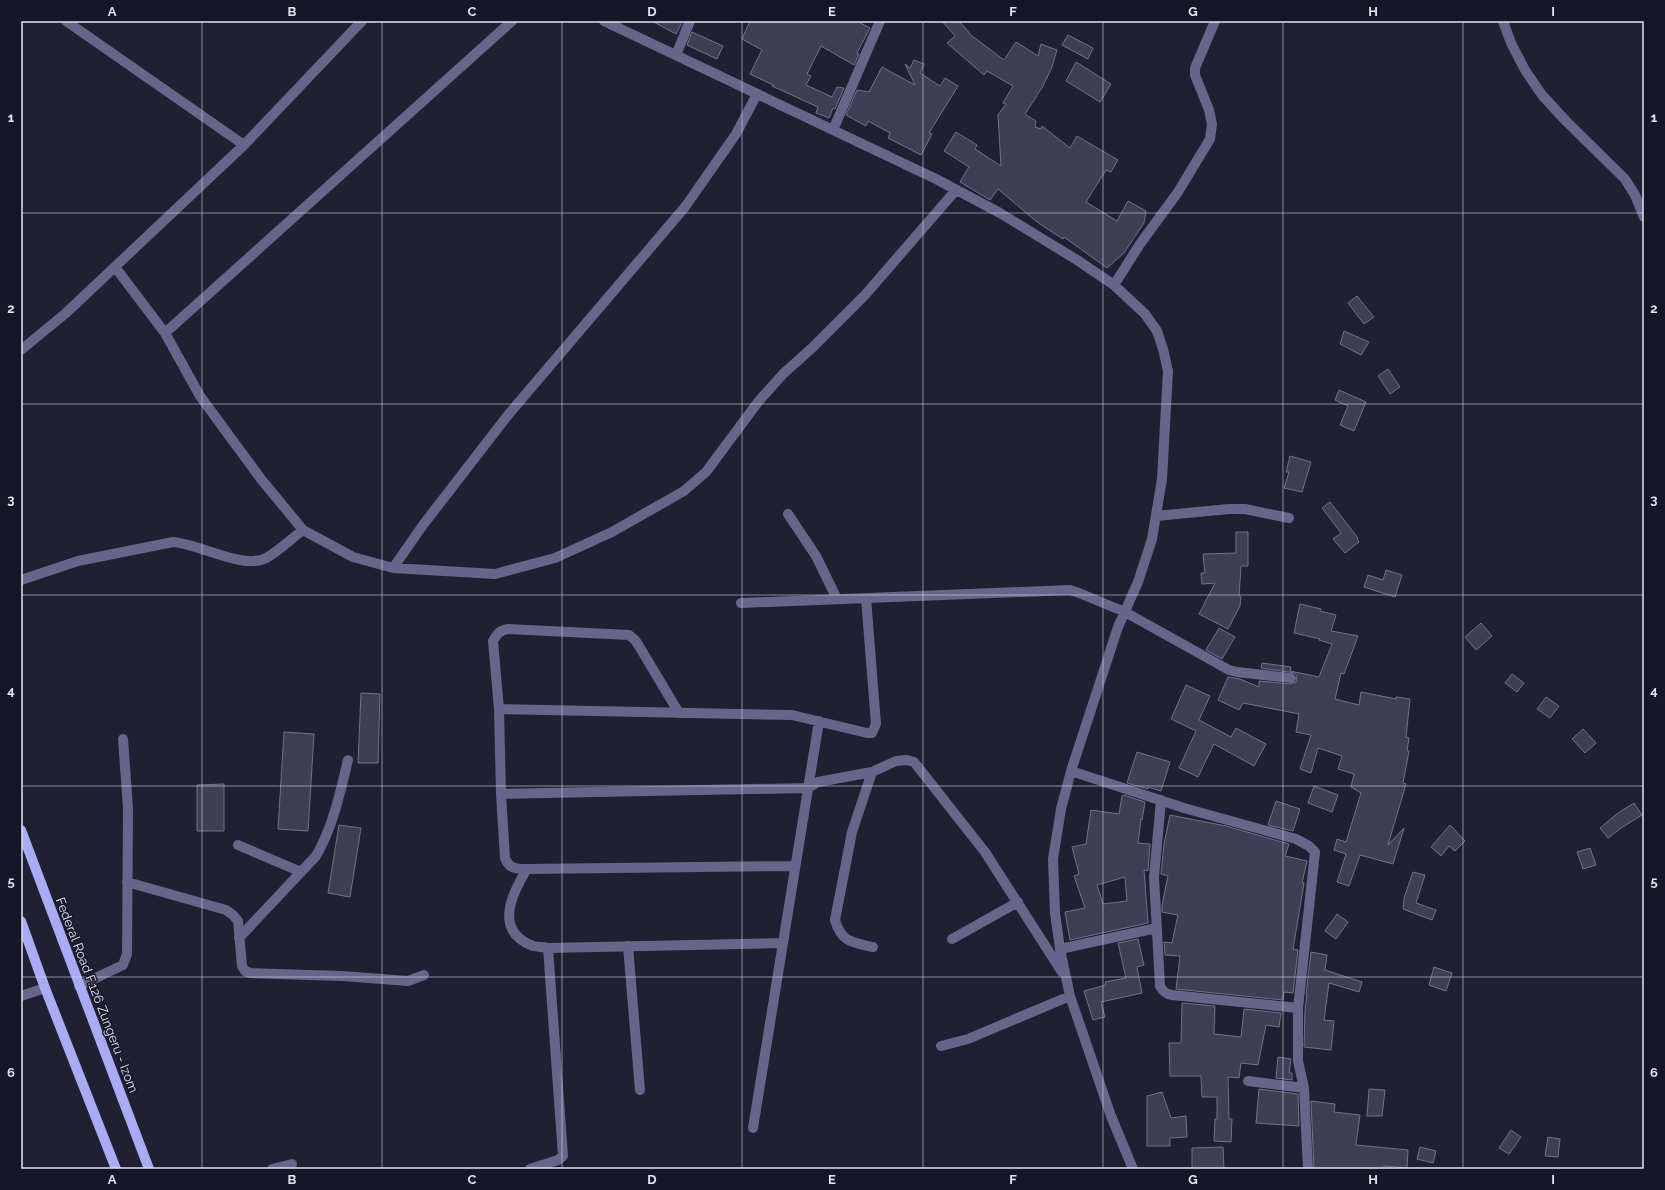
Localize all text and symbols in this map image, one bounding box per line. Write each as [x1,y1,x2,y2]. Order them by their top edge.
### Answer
text: A [108,4,117,19]
text: B [288,4,297,19]
text: C [468,4,477,19]
text: D [647,4,657,19]
text: E [828,4,836,19]
text: F [1009,4,1017,19]
text: G [1188,4,1198,19]
text: H [1368,4,1378,19]
text: I [1551,4,1555,19]
text: 1 [8,110,15,125]
text: 1 [1651,110,1658,125]
text: 2 [7,301,15,316]
text: 2 [1650,301,1658,316]
text: 3 [7,492,15,507]
text: 3 [1650,492,1658,507]
text: 4 [7,683,15,698]
text: 4 [1650,683,1658,698]
text: 5 [7,874,15,889]
text: 5 [1650,874,1658,889]
street label: Federal Road F.126 Zungeru - Izom [53,895,141,1095]
text: 6 [7,1065,15,1080]
text: 6 [1650,1065,1658,1080]
text: A [108,1172,117,1187]
text: B [288,1172,297,1187]
text: C [468,1172,477,1187]
text: D [647,1172,657,1187]
text: E [828,1172,836,1187]
text: F [1009,1172,1017,1187]
text: G [1188,1172,1198,1187]
text: H [1368,1172,1378,1187]
text: I [1551,1172,1555,1187]

